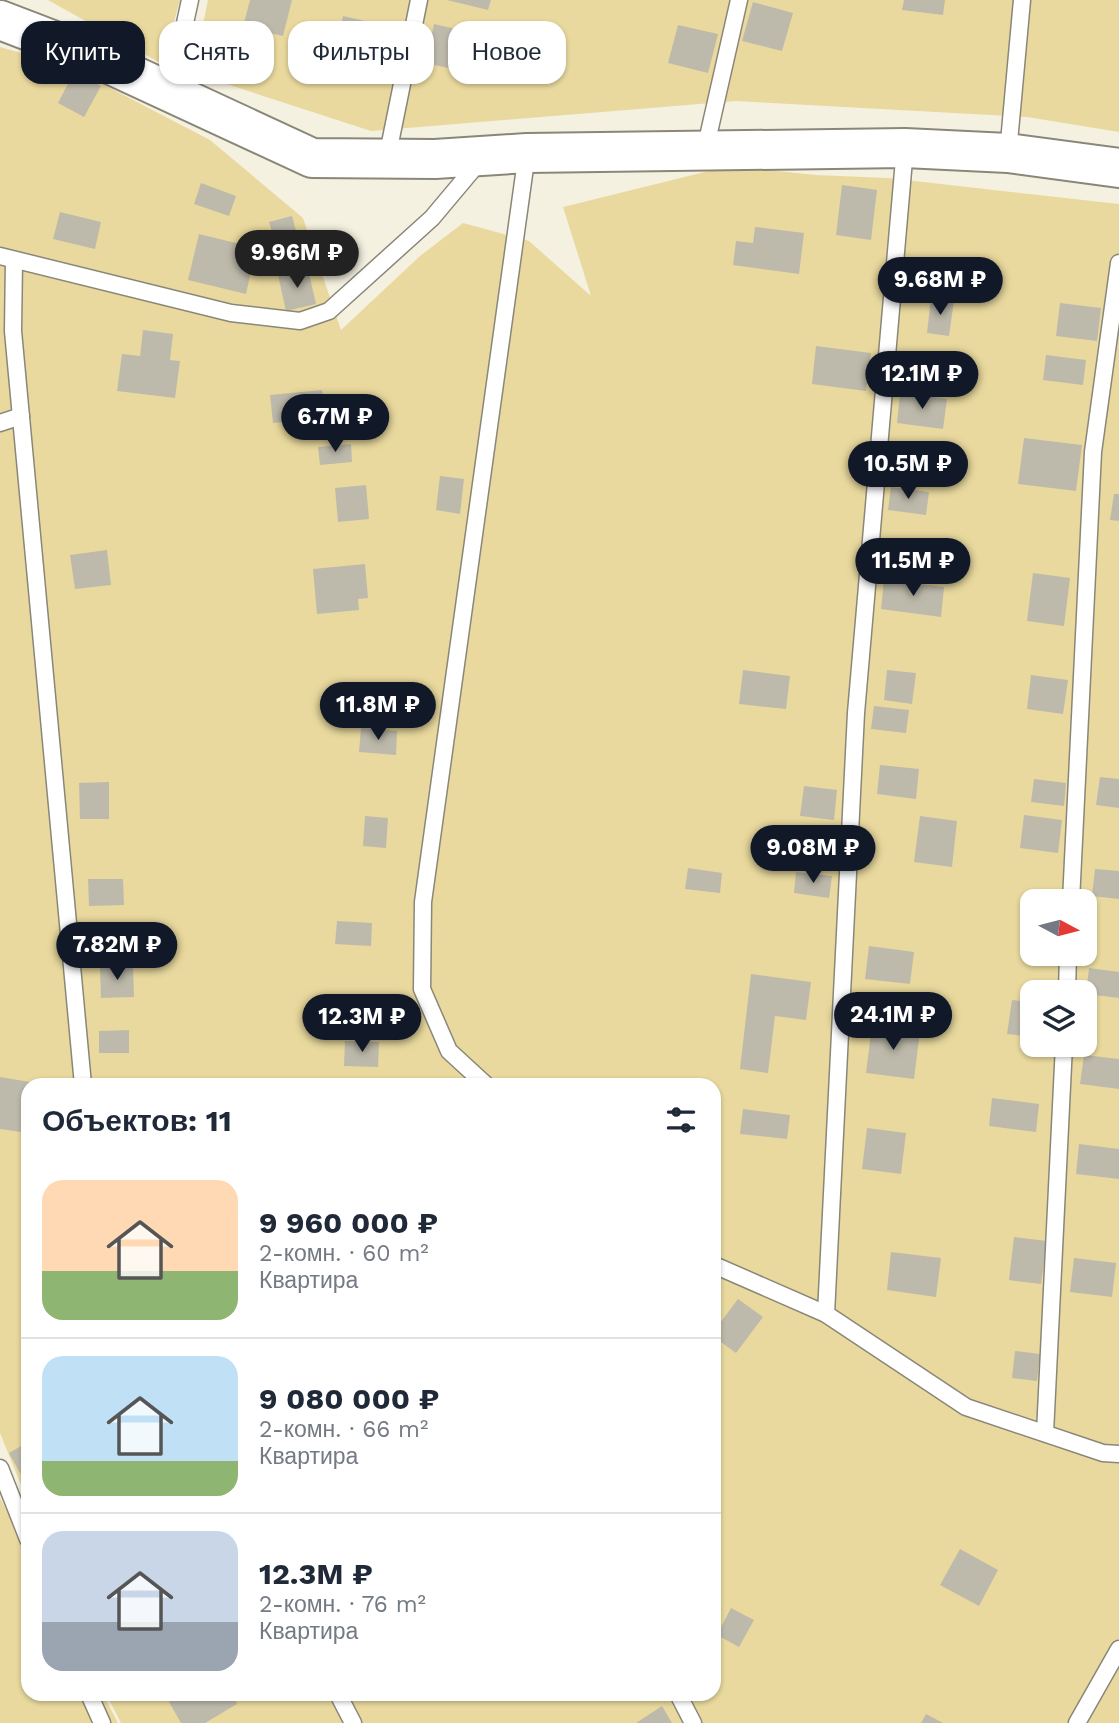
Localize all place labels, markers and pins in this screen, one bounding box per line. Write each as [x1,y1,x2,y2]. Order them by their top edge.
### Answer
pin: 9.96M ₽ [232,230,362,290]
pin: 9.68M ₽ [875,258,1005,317]
pin: 12.1M ₽ [857,352,987,411]
pin: 6.7M ₽ [278,394,392,454]
pin: 10.5M ₽ [843,442,973,501]
pin: 11.5M ₽ [848,538,978,598]
pin: 11.8M ₽ [313,682,443,742]
pin: 9.08M ₽ [748,826,878,885]
pin: 7.82M ₽ [52,922,182,982]
pin: 24.1M ₽ [828,992,958,1052]
pin: 12.3M ₽ [297,995,427,1054]

